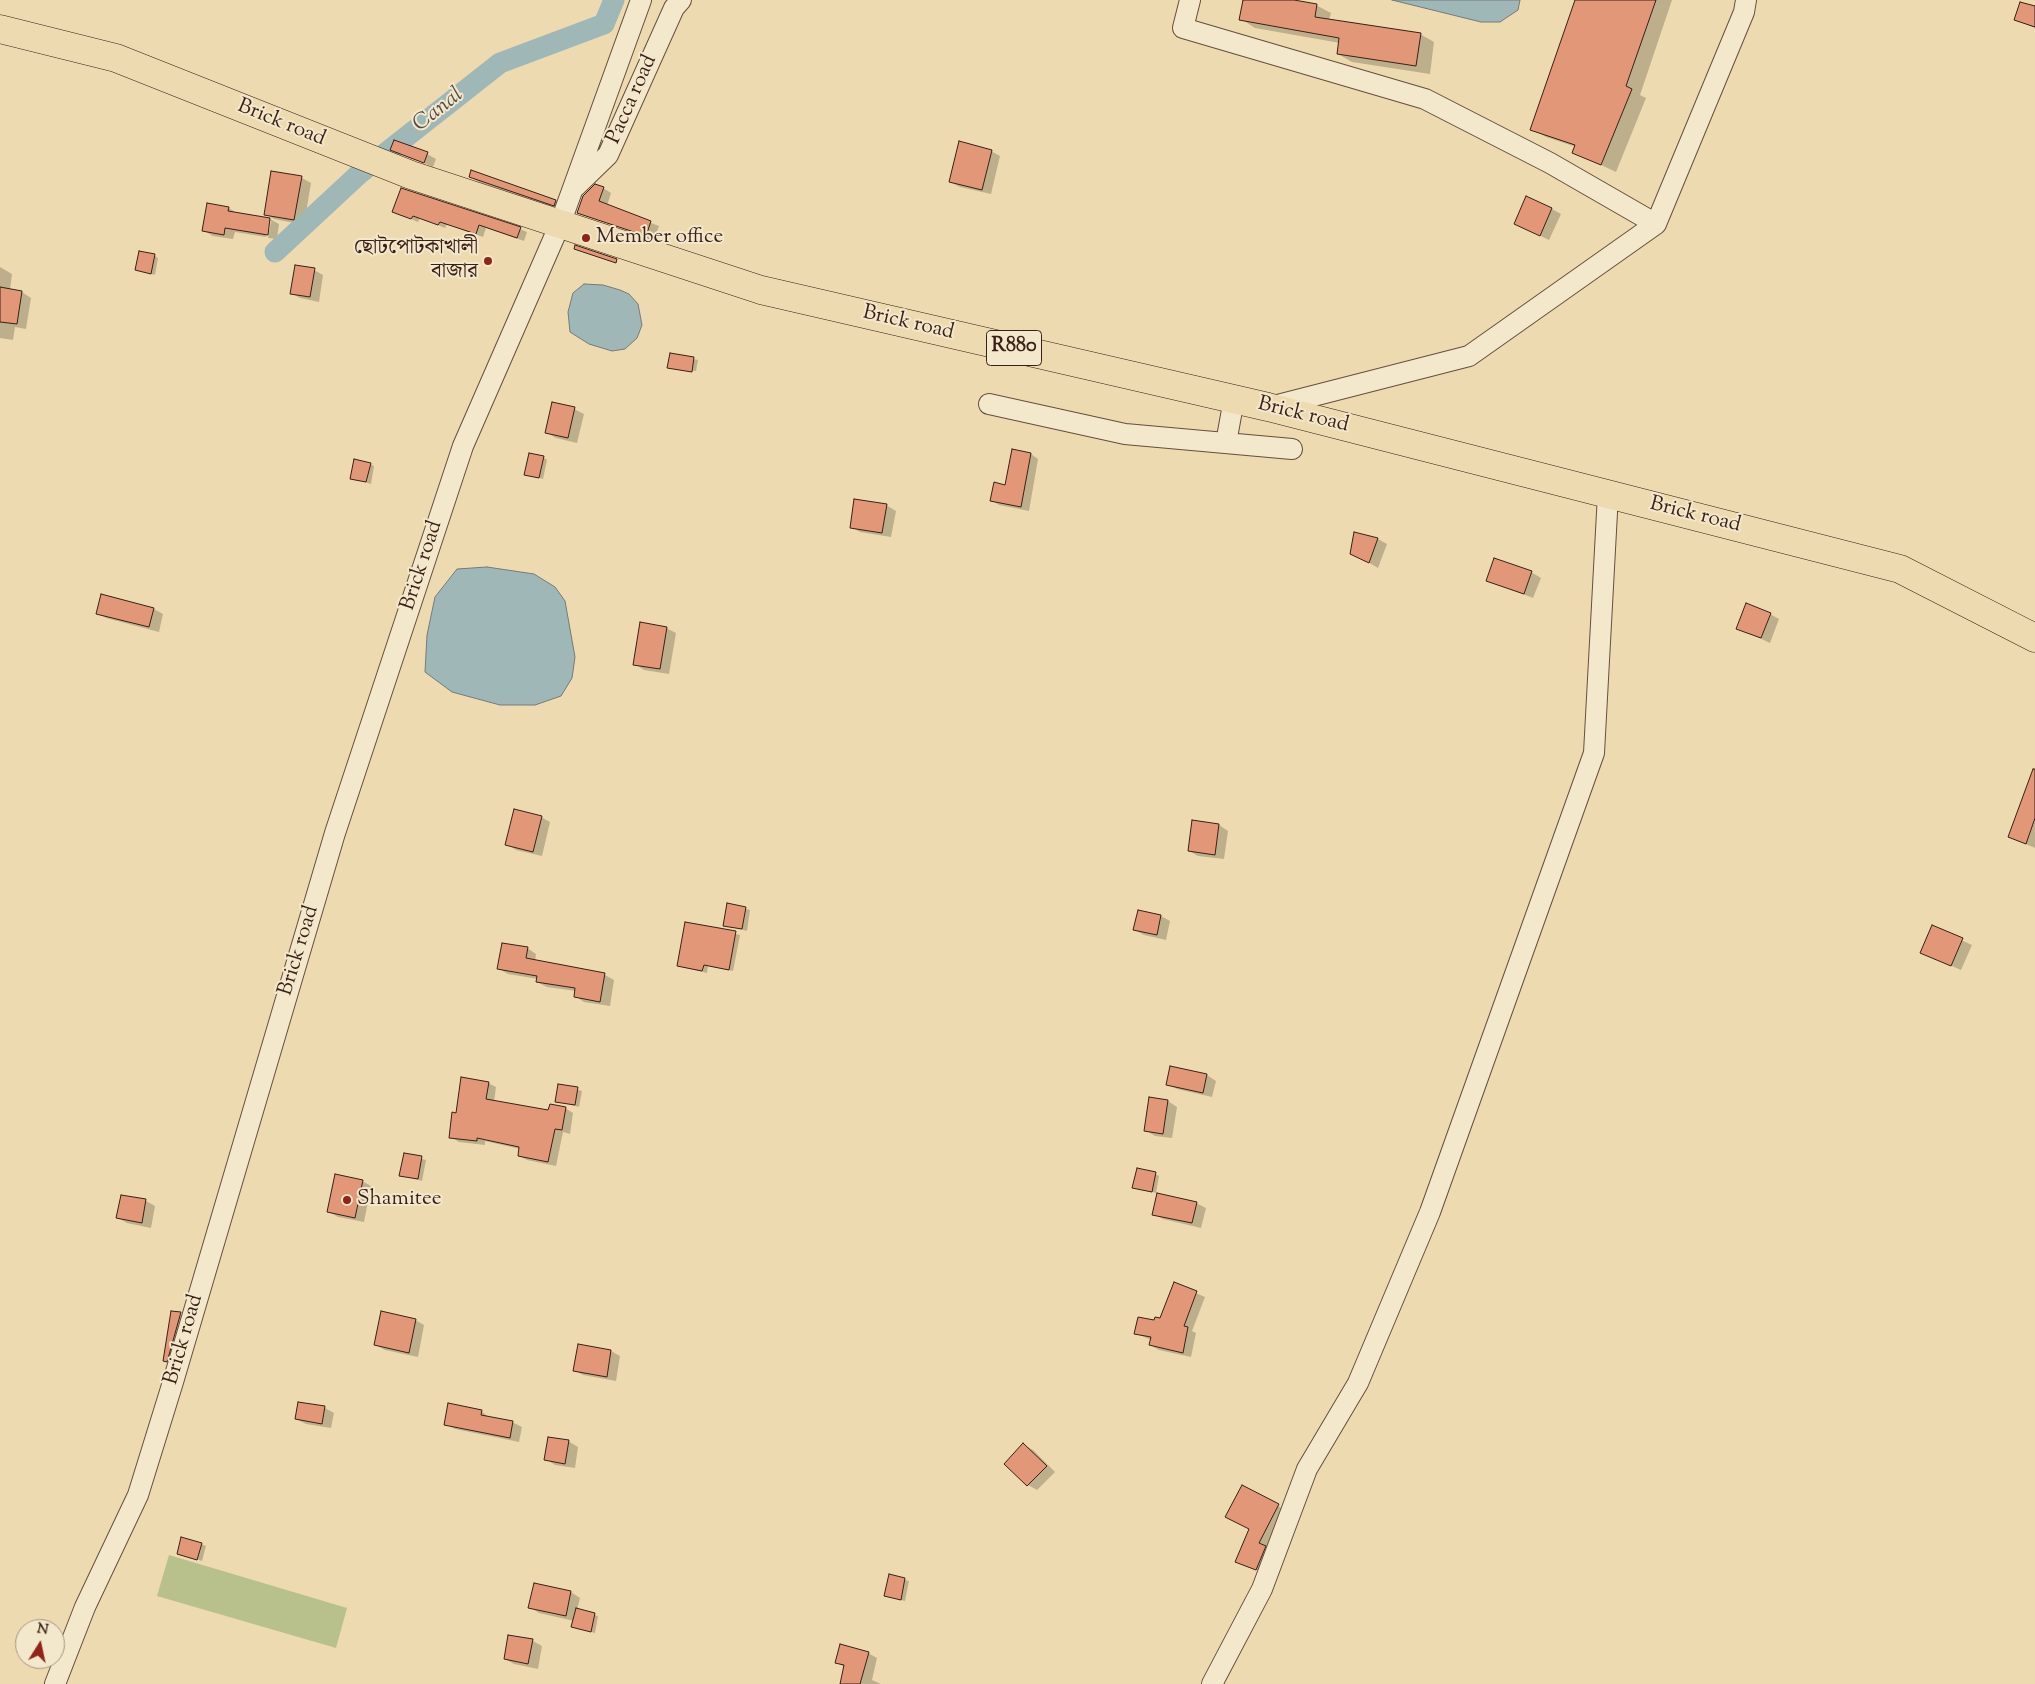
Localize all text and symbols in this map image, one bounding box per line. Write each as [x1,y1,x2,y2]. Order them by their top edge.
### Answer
street label: Pacca road [602,52,664,148]
water label: Canal [409,83,469,139]
street label: Brick road [233,95,329,153]
place label: Member office [596,225,723,251]
marker: Member office [580,232,592,244]
place label: ছোটপোটকাখালী বাজার [354,236,478,286]
marker: ছোটপোটকাখালী বাজার [482,255,494,267]
street label: Brick road [860,301,956,347]
road number: R880 [986,330,1042,366]
street label: Brick road [1255,393,1351,439]
street label: Brick road [1647,493,1743,539]
street label: Brick road [397,518,449,614]
street label: Brick road [274,903,326,999]
place label: Shamitee [357,1187,442,1213]
marker: Shamitee [341,1194,353,1206]
street label: Brick road [160,1292,210,1388]
north arrow [15,1619,65,1669]
text: N [35,1619,50,1641]

